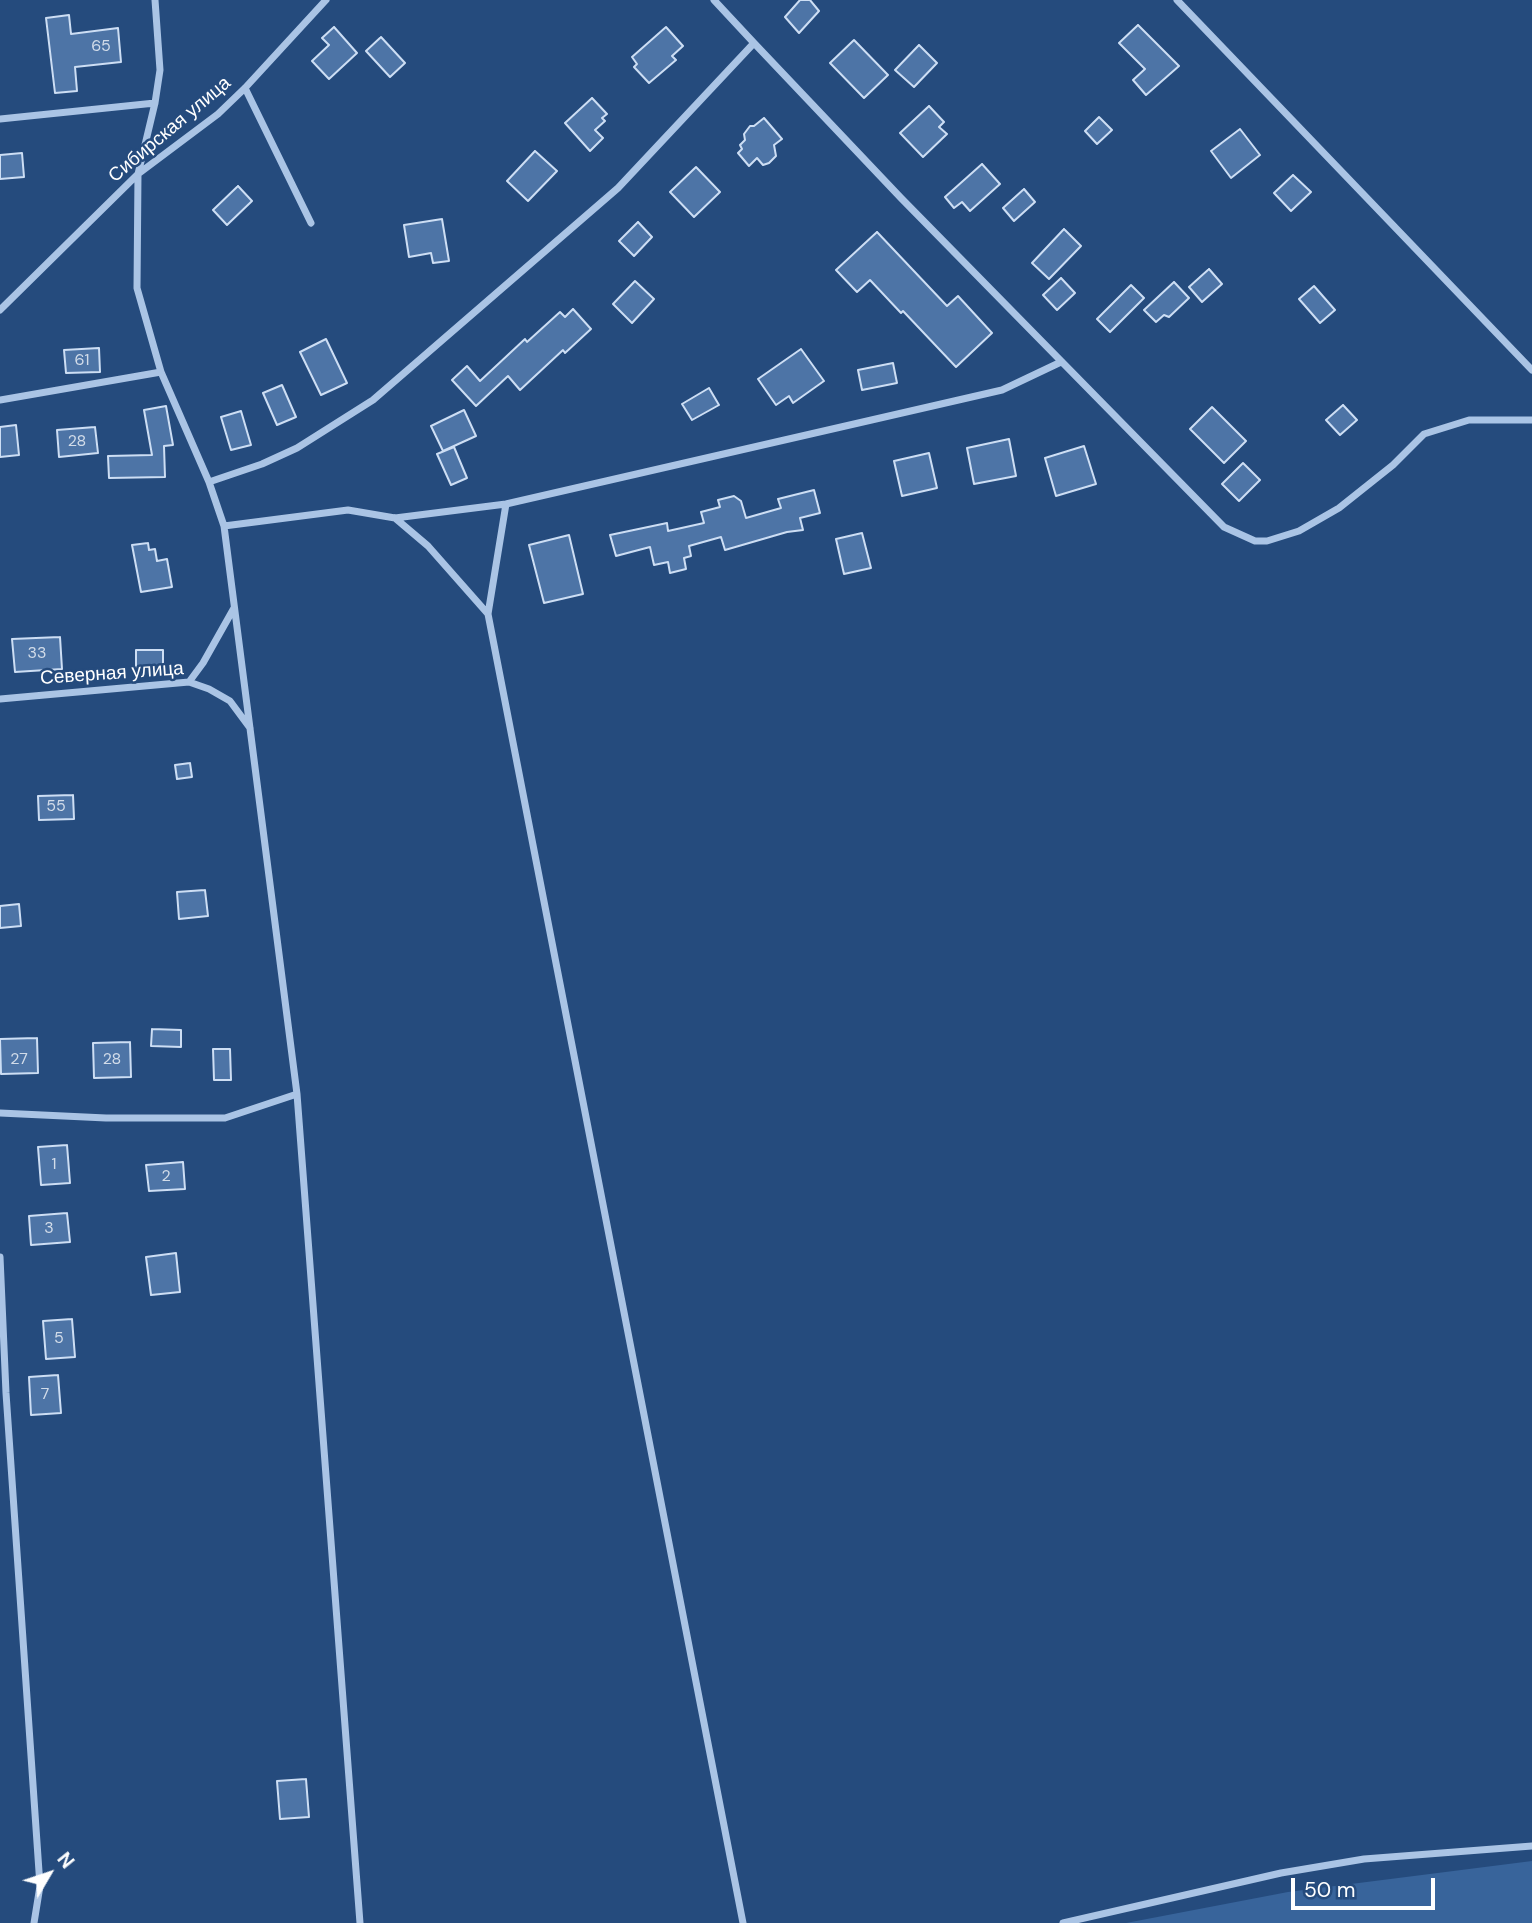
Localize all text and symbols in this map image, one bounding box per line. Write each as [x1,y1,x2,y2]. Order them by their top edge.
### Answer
house number: 65 [91,37,111,57]
street label: Сибирская улица [104,72,236,188]
house number: 61 [74,351,90,371]
house number: 28 [68,432,86,452]
house number: 33 [28,644,46,664]
street label: Северная улица [39,658,185,690]
house number: 55 [46,797,66,817]
house number: 27 [10,1050,28,1070]
house number: 28 [103,1050,121,1070]
house number: 1 [52,1155,56,1175]
house number: 2 [161,1167,171,1187]
house number: 3 [44,1219,54,1239]
house number: 5 [54,1329,64,1349]
house number: 7 [41,1385,49,1405]
north arrow [14,1839,84,1909]
text: N [52,1847,80,1874]
scale bar [1294,1864,1438,1908]
text: 50 m [1304,1876,1355,1904]

